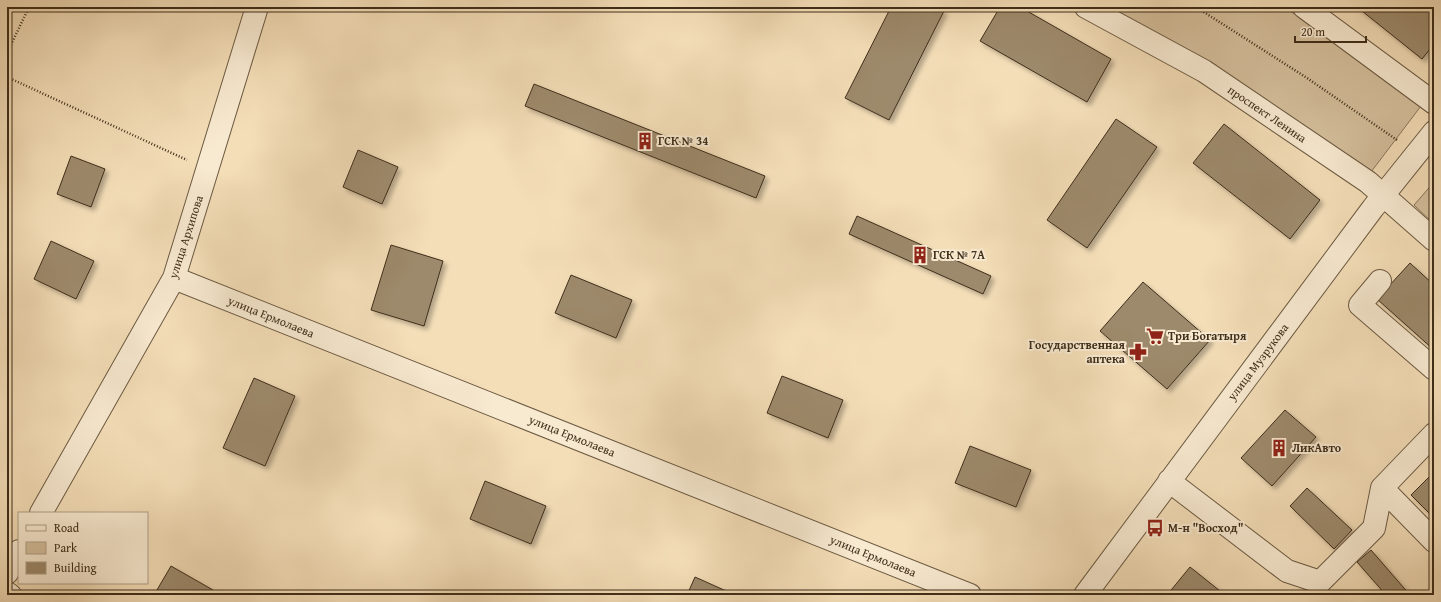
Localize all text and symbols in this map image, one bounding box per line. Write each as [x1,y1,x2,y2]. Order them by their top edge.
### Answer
scale bar [1295,18,1366,44]
text: 20 m [1301,23,1325,40]
street label: проспект Ленина [1224,81,1310,146]
building icon: ГСК № 34 [635,131,655,151]
place label: ГСК № 34 [658,132,708,149]
street label: улица Архипова [164,193,207,282]
building icon: ГСК № 7А [910,245,930,265]
place label: ГСК № 7А [933,246,985,263]
street label: улица Ермолаева [225,291,317,342]
street label: улица Музрукова [1222,319,1292,404]
supermarket icon: Три Богатыря [1145,326,1165,346]
place label: Три Богатыря [1168,327,1247,344]
place label: Государственная аптека [1029,336,1126,367]
pharmacy icon: Государственная аптека [1128,342,1148,362]
street label: улица Ермолаева [526,410,618,461]
building icon: ЛикАвто [1269,438,1289,458]
place label: ЛикАвто [1292,439,1342,456]
legend [18,512,148,584]
bus stop icon: М-н "Восход" [1145,518,1165,538]
text: Road [54,519,80,536]
place label: М-н "Восход" [1168,519,1244,536]
street label: улица Ермолаева [827,530,919,581]
text: Park [54,539,78,556]
text: Building [54,559,97,576]

